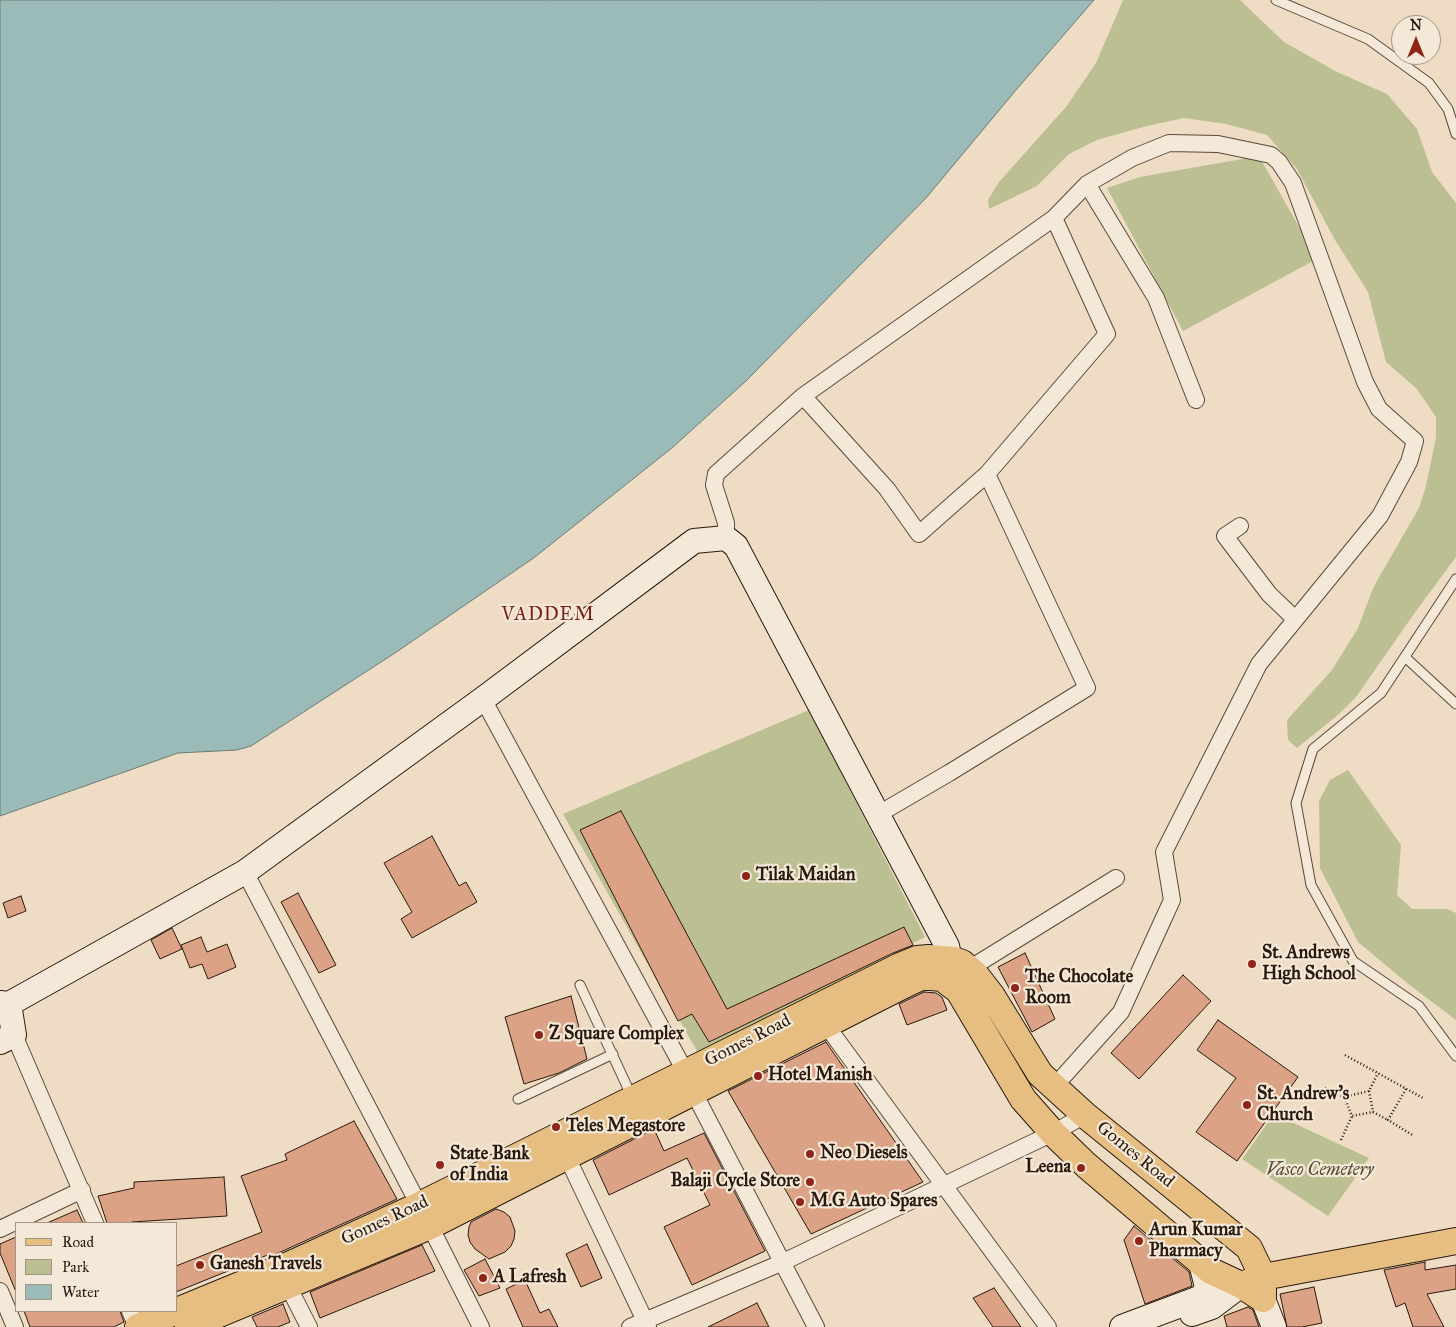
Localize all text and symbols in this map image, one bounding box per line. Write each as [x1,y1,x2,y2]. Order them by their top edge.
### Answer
north arrow [1391,15,1441,65]
text: N [1410,17,1422,34]
district label: VADDEM [500,604,596,626]
place label: Tilak Maidan [756,865,855,887]
marker: Tilak Maidan [740,870,752,882]
place label: St. Andrews High School [1262,943,1356,986]
marker: St. Andrews High School [1246,958,1258,970]
place label: The Chocolate Room [1025,967,1133,1010]
marker: The Chocolate Room [1009,982,1021,994]
street label: Gomes Road [701,1010,795,1072]
place label: Z Square Complex [549,1024,684,1046]
marker: Z Square Complex [533,1029,545,1041]
place label: Hotel Manish [768,1065,873,1087]
marker: Hotel Manish [752,1070,764,1082]
place label: St. Andrew's Church [1257,1084,1349,1126]
marker: St. Andrew's Church [1241,1099,1253,1111]
place label: Teles Megastore [566,1116,685,1138]
street label: Gomes Road [1092,1117,1178,1193]
marker: Teles Megastore [550,1121,562,1133]
place label: Neo Diesels [820,1143,908,1165]
place label: State Bank of India [450,1144,530,1186]
marker: Neo Diesels [804,1148,816,1160]
place label: Leena [1025,1157,1071,1179]
marker: State Bank of India [434,1159,446,1171]
park label: Vasco Cemetery [1266,1160,1374,1182]
marker: Leena [1075,1162,1087,1174]
place label: Balaji Cycle Store [670,1171,800,1193]
marker: Balaji Cycle Store [804,1176,816,1188]
street label: Gomes Road [338,1191,432,1251]
place label: M.G Auto Spares [810,1191,938,1213]
marker: M.G Auto Spares [794,1196,806,1208]
place label: Arun Kumar Pharmacy [1149,1220,1243,1262]
legend [15,1222,178,1312]
text: Road [62,1233,94,1251]
marker: Arun Kumar Pharmacy [1133,1235,1145,1247]
place label: Ganesh Travels [210,1254,322,1276]
text: Park [62,1258,89,1276]
marker: Ganesh Travels [194,1259,206,1271]
place label: A Lafresh [493,1267,567,1289]
marker: A Lafresh [477,1272,489,1284]
text: Water [62,1283,99,1301]

